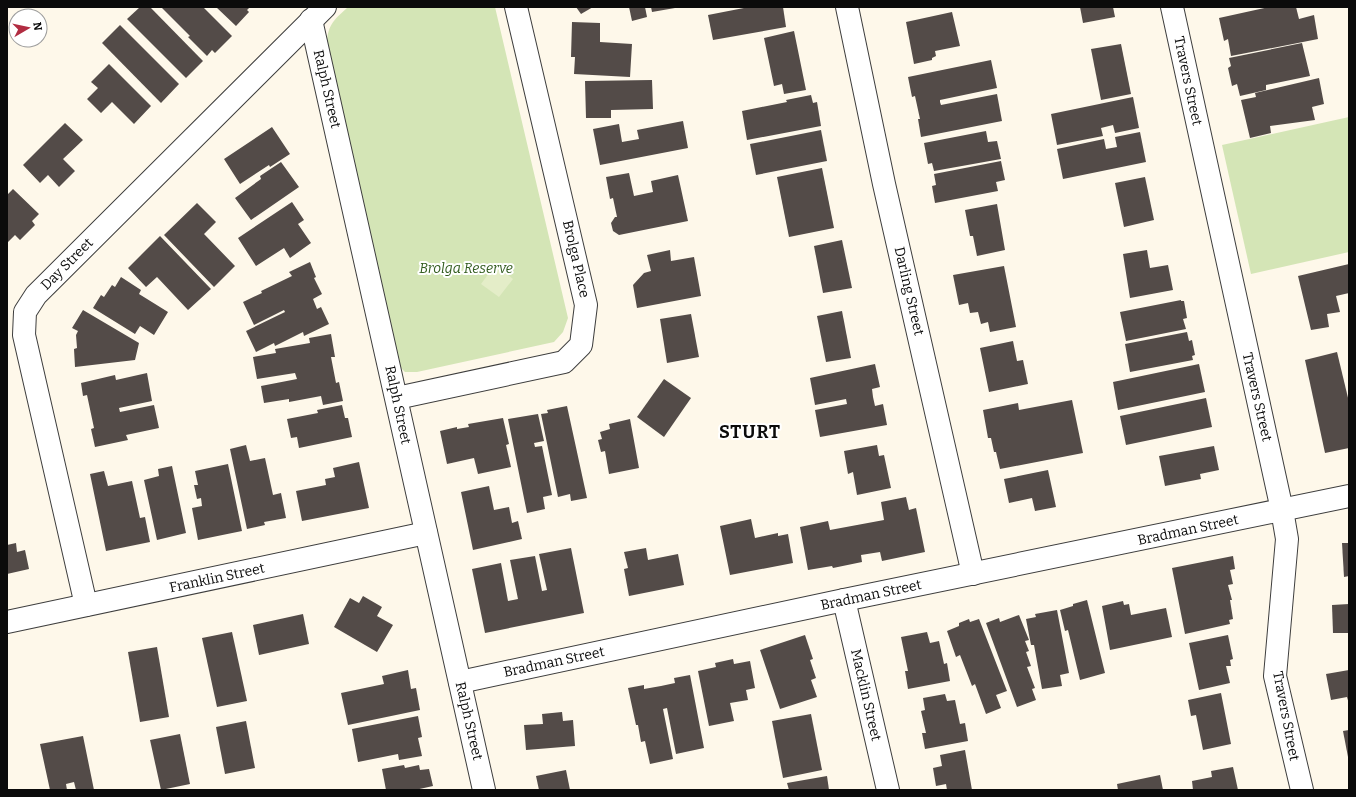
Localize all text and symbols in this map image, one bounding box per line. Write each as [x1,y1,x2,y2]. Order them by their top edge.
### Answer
north arrow [8,8,48,48]
text: N [30,21,45,32]
street label: Travers Street [1170,35,1206,127]
street label: Ralph Street [310,48,344,130]
street label: Brolga Place [559,219,593,299]
street label: Day Street [37,234,97,294]
street label: Darling Street [891,245,927,337]
park label: Brolga Reserve [419,260,513,277]
street label: Travers Street [1239,351,1275,443]
street label: Ralph Street [381,364,415,446]
district label: STURT [719,421,781,443]
street label: Bradman Street [1136,511,1240,549]
street label: Franklin Street [168,560,266,596]
street label: Bradman Street [819,576,923,614]
street label: Bradman Street [502,643,606,681]
street label: Macklin Street [847,647,885,743]
street label: Travers Street [1269,670,1303,762]
street label: Ralph Street [452,680,486,762]

